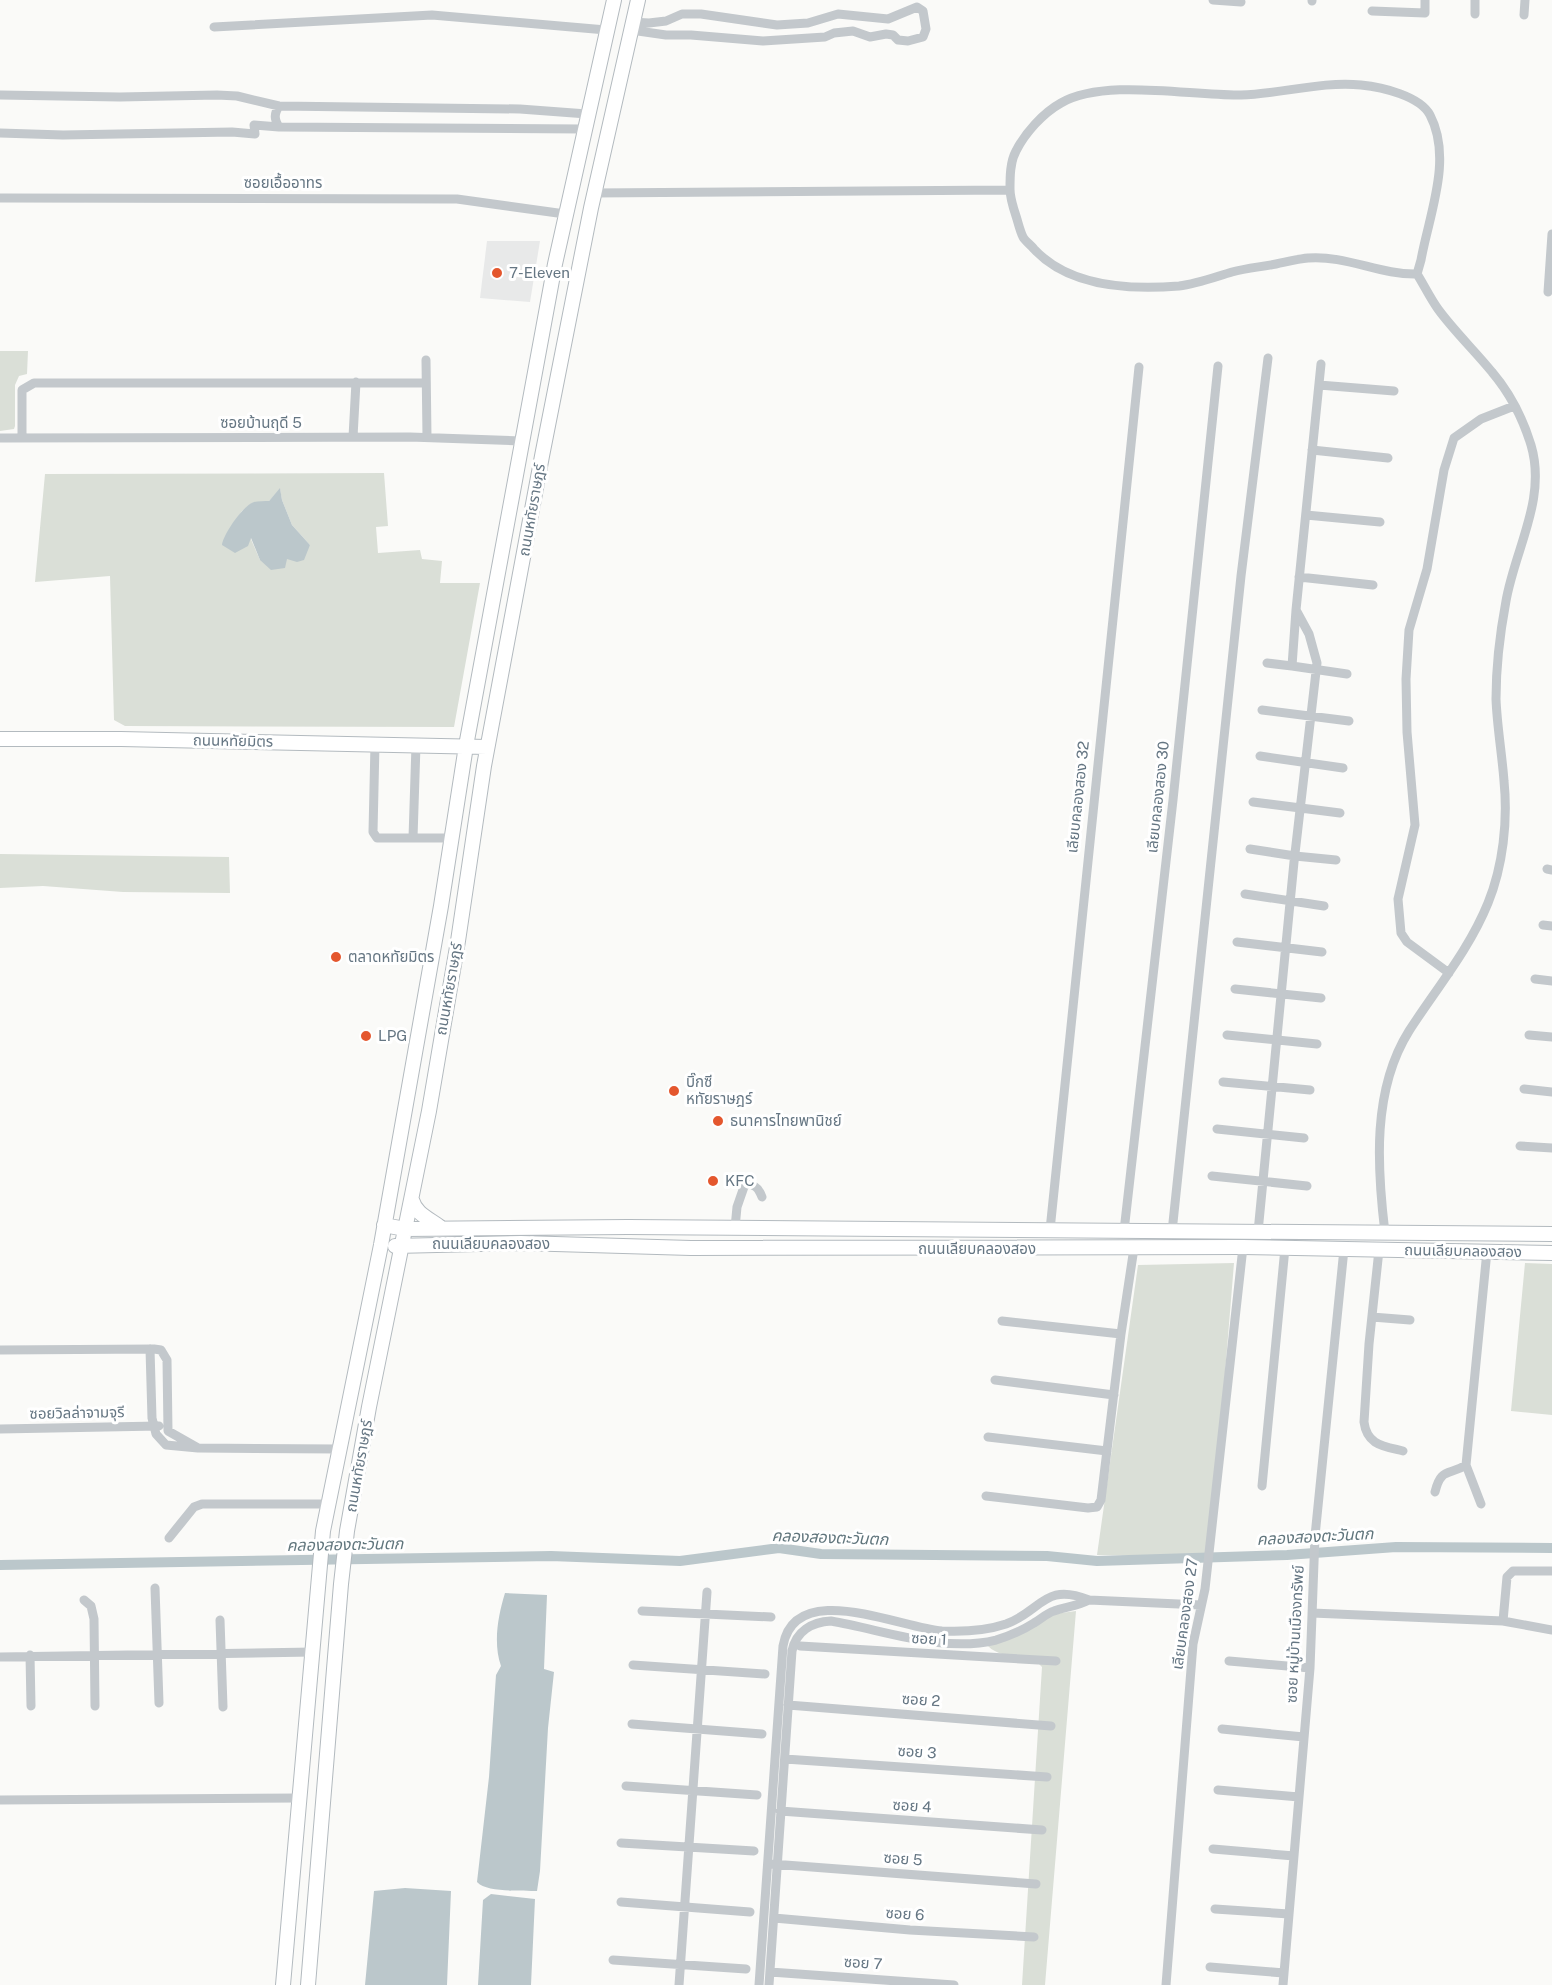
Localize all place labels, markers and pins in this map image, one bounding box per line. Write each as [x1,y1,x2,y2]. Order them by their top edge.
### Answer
place label: 7-Eleven [509,264,570,281]
marker: 7-Eleven [490,266,504,280]
place label: ตลาดหทัยมิตร [348,948,434,965]
marker: ตลาดหทัยมิตร [329,950,343,964]
place label: LPG [378,1027,407,1044]
marker: LPG [359,1029,373,1043]
place label: บิ๊กซี หทัยราษฎร์ [686,1072,753,1107]
marker: บิ๊กซี หทัยราษฎร์ [667,1084,681,1098]
place label: ธนาคารไทยพานิชย์ [730,1112,842,1129]
marker: ธนาคารไทยพานิชย์ [711,1114,725,1128]
place label: KFC [725,1172,754,1189]
marker: KFC [706,1174,720,1188]

